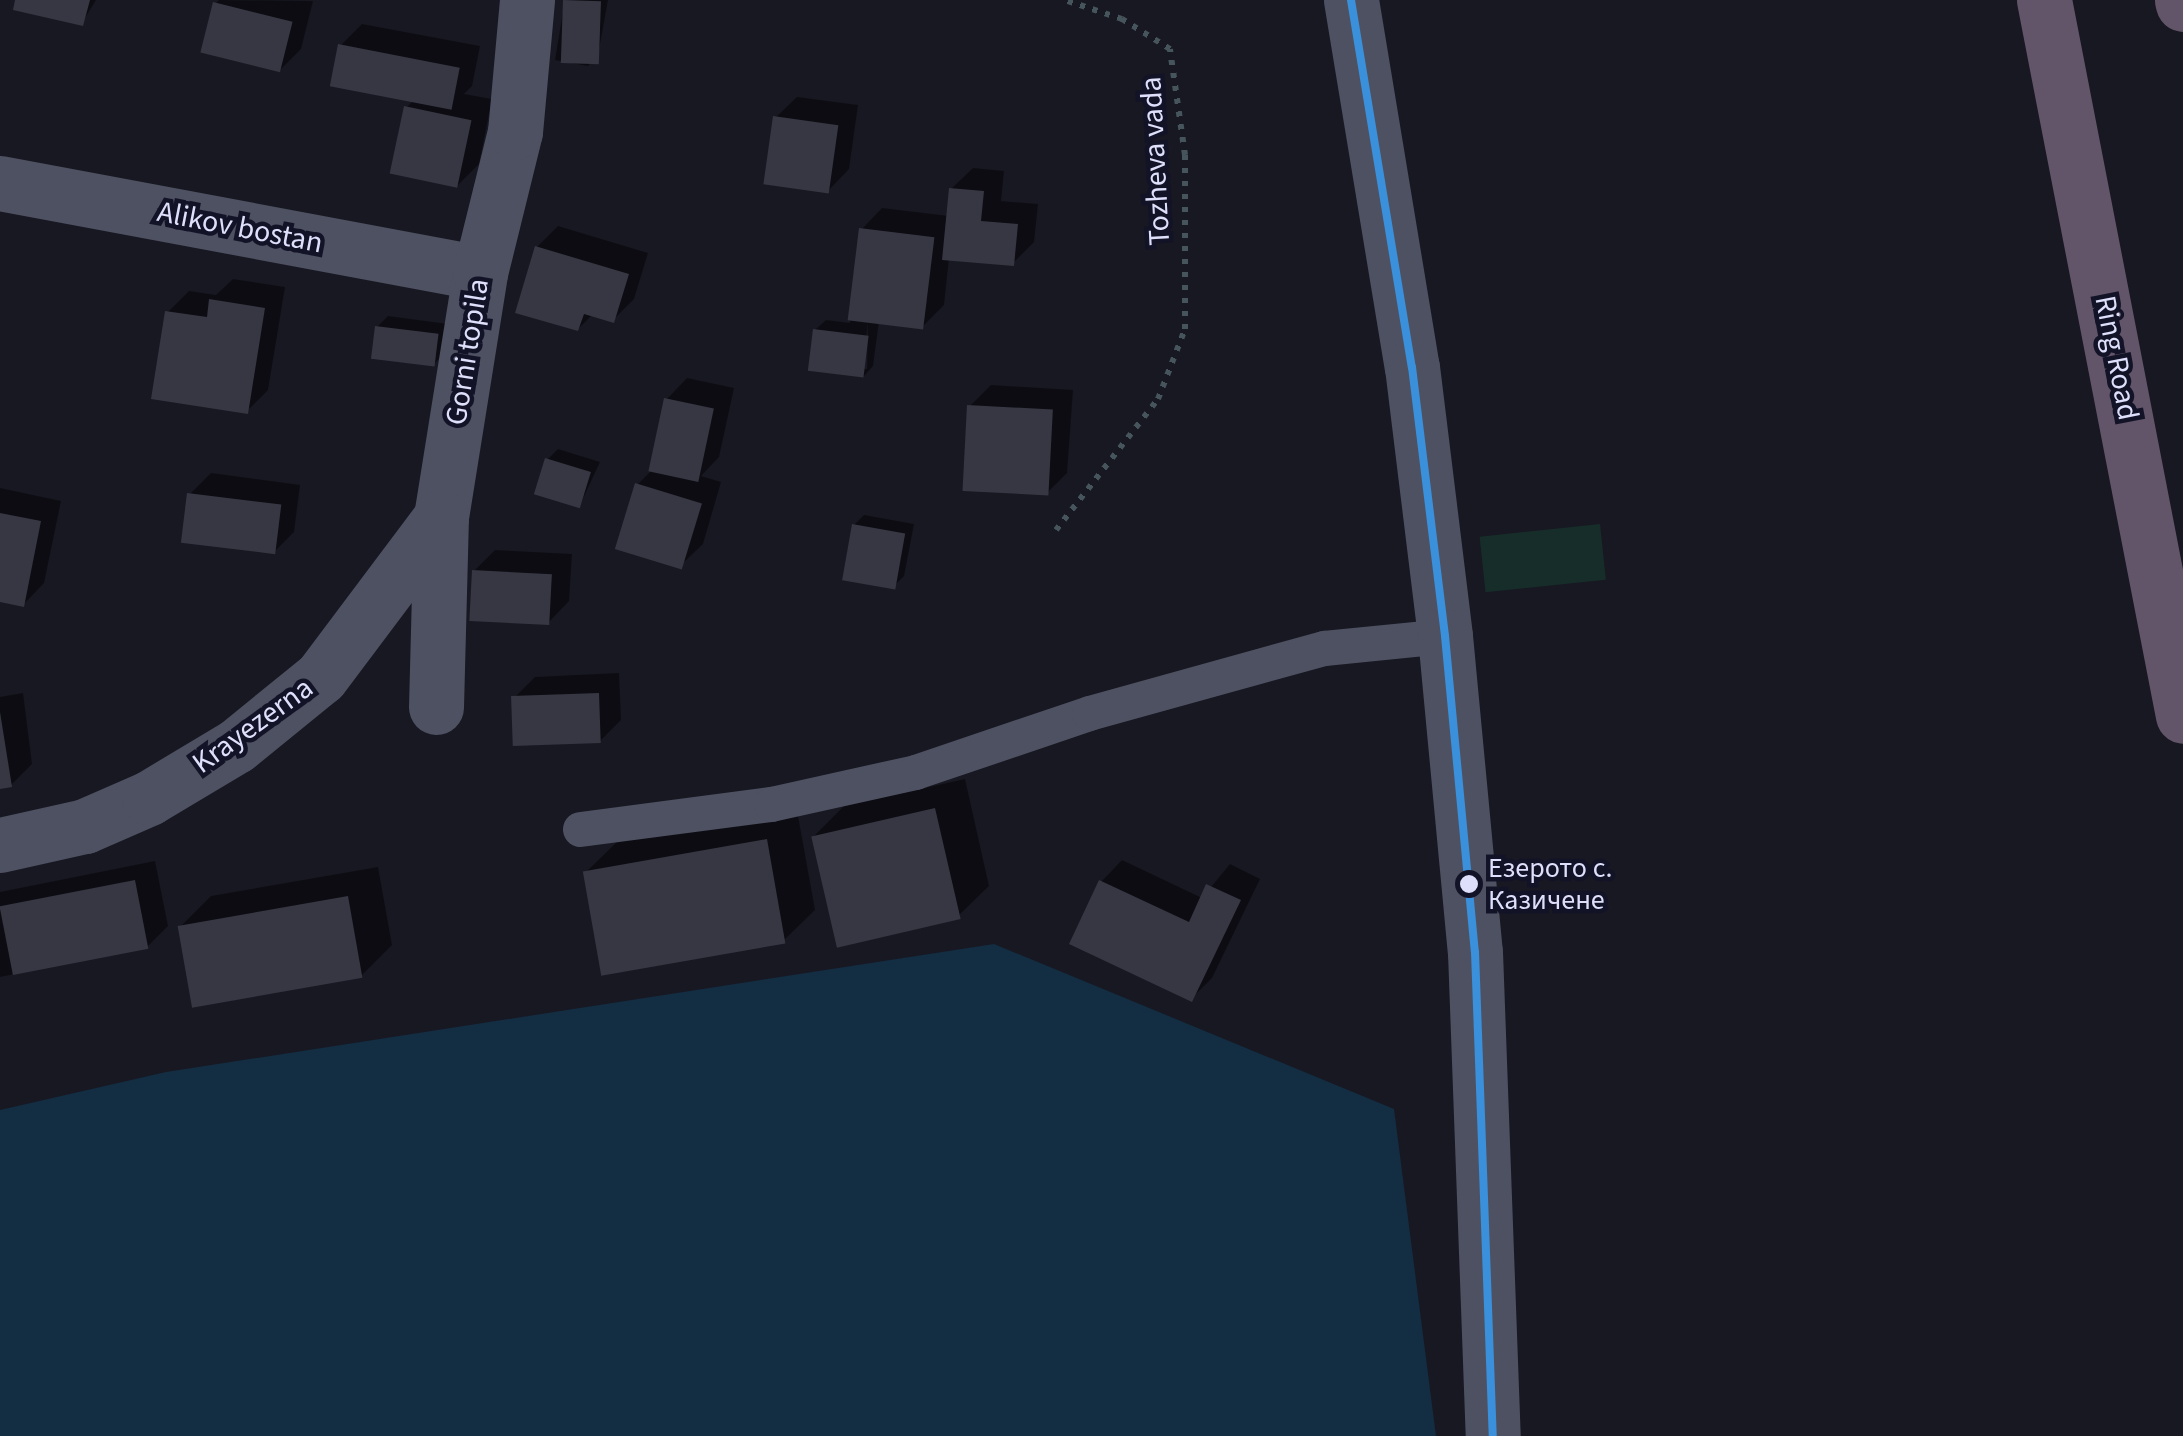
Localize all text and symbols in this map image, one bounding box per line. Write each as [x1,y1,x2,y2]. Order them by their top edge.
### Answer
street label: Tozheva vada [1134,76,1178,246]
street label: Alikov bostan [154,194,326,262]
street label: Gorni topila [439,276,497,428]
street label: Ring Road [2086,293,2146,423]
street label: Krayezerna [186,670,320,782]
place label: Езерото с. Казичене [1488,851,1612,917]
marker: Езерото с. Казичене [1459,874,1479,894]

